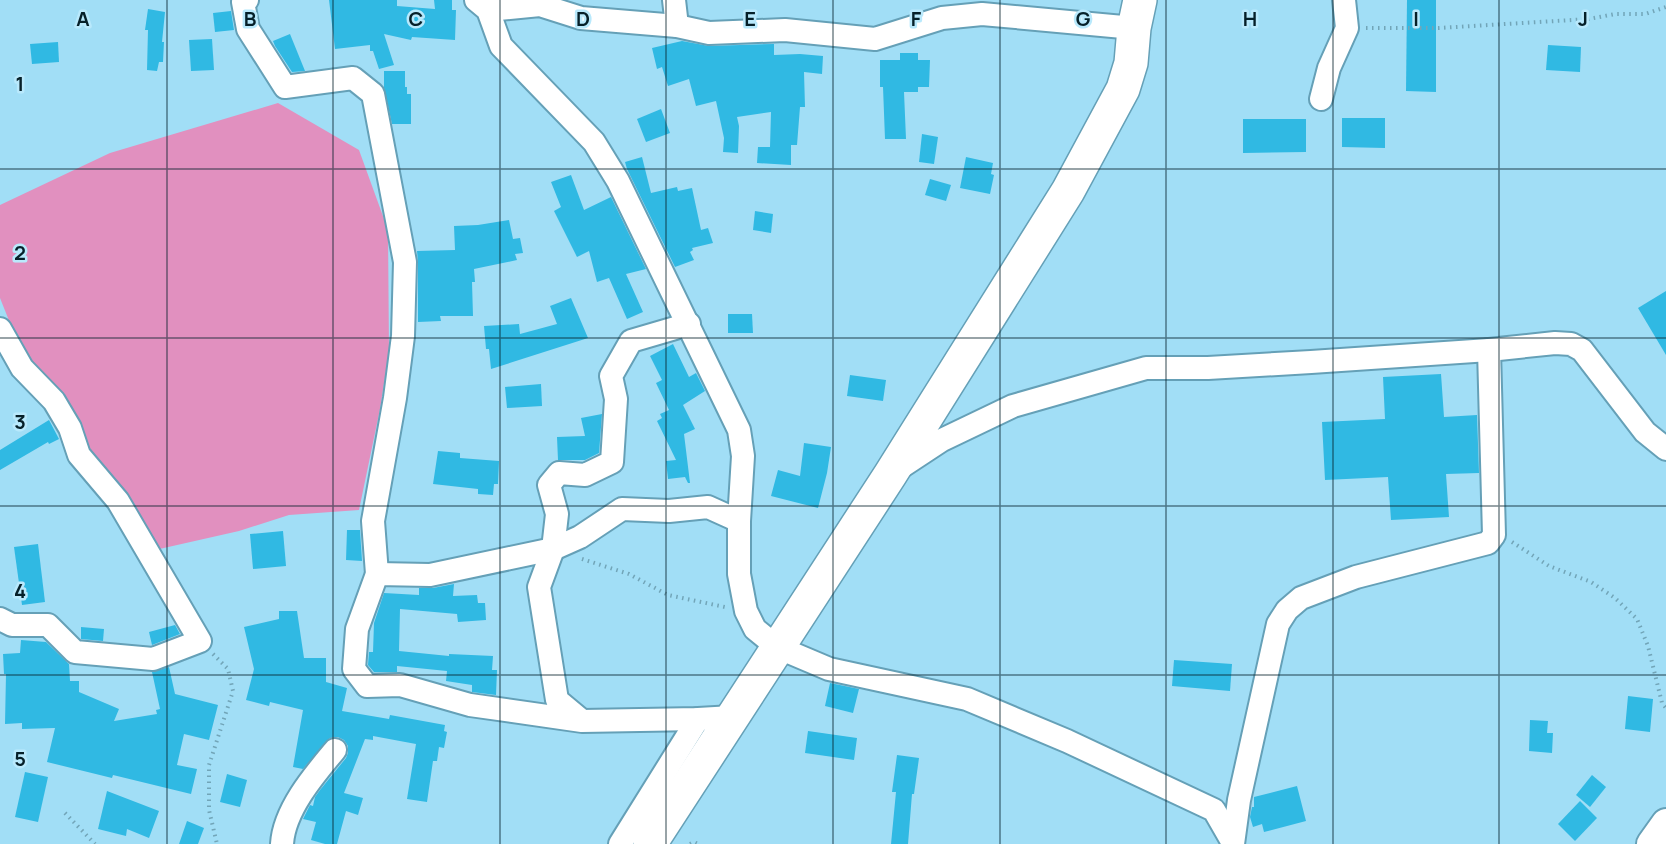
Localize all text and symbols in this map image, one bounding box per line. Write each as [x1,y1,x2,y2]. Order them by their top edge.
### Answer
text: A [76,5,90,32]
text: B [244,5,257,32]
text: C [409,5,423,32]
text: D [576,5,590,32]
text: E [744,5,756,32]
text: F [911,5,922,32]
text: G [1076,5,1091,32]
text: H [1243,5,1257,32]
text: I [1413,5,1419,32]
text: J [1578,5,1588,32]
text: 1 [16,70,24,97]
text: 2 [14,239,26,266]
text: 3 [14,408,26,435]
text: 4 [14,577,26,604]
text: 5 [14,745,26,772]

